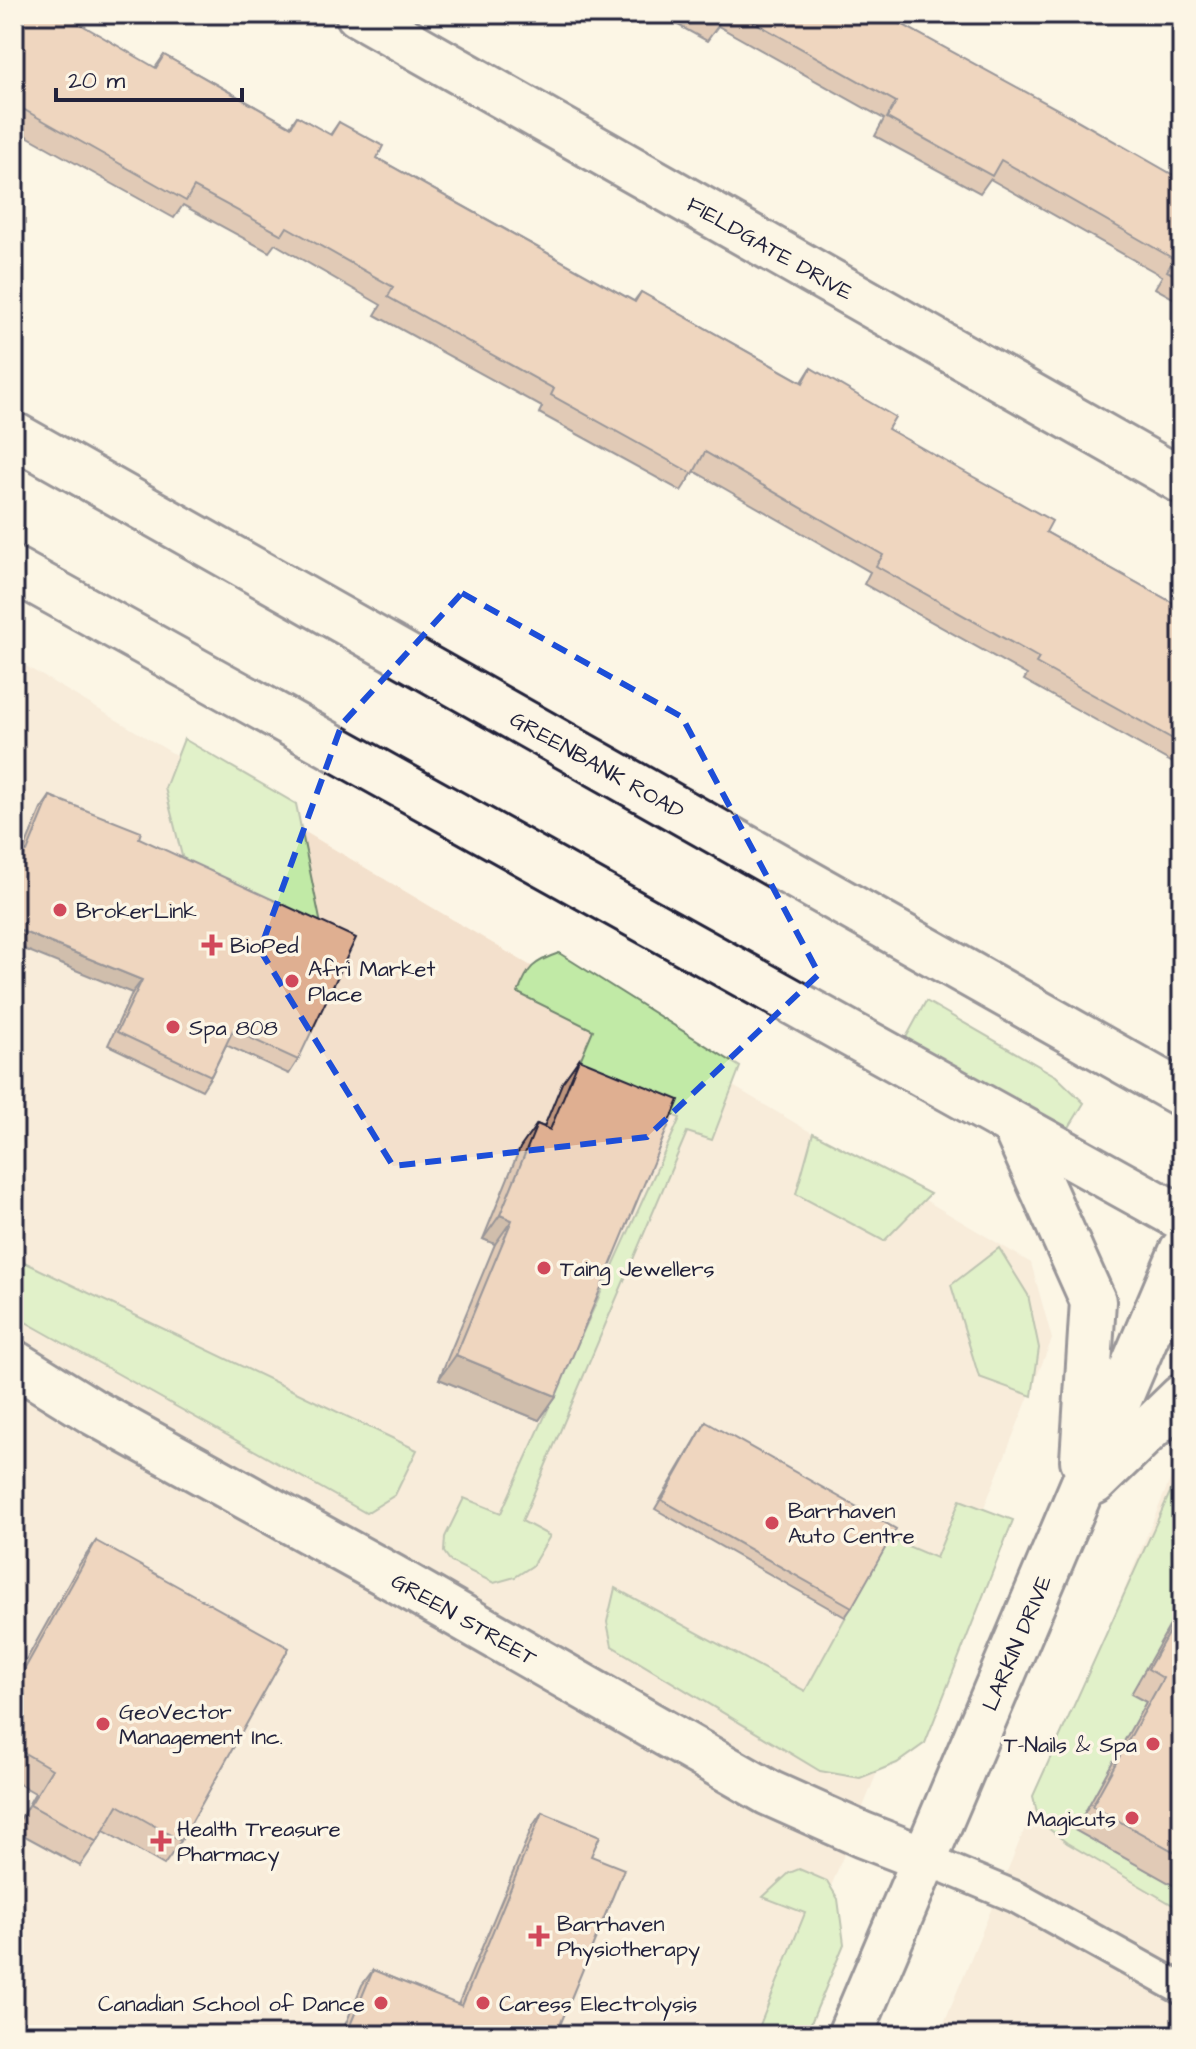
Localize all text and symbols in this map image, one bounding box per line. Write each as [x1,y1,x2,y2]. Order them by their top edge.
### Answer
scale bar [56,52,242,102]
text: 20 m [68,64,125,98]
street label: FIELDGATE DRIVE [681,190,858,308]
street label: GREENBANK ROAD [504,704,689,827]
place label: BrokerLink [76,896,197,927]
marker: BrokerLink [51,901,69,919]
place label: BioPed [230,931,299,962]
marker: BioPed [201,934,223,956]
place label: Afri Market Place [308,954,435,1010]
marker: Afri Market Place [283,972,301,990]
place label: Spa 808 [189,1013,278,1044]
marker: Spa 808 [164,1018,182,1036]
place label: Taing Jewellers [560,1254,715,1286]
marker: Taing Jewellers [535,1259,553,1277]
place label: Barrhaven Auto Centre [788,1496,915,1552]
marker: Barrhaven Auto Centre [763,1514,781,1532]
street label: GREEN STREET [385,1566,542,1674]
street label: LARKIN DRIVE [975,1571,1060,1716]
place label: GeoVector Management Inc. [119,1697,283,1754]
marker: GeoVector Management Inc. [94,1715,112,1733]
place label: T-Nails & Spa [1004,1730,1137,1761]
marker: T-Nails & Spa [1144,1735,1162,1753]
place label: Magicuts [1027,1804,1116,1836]
marker: Magicuts [1123,1809,1141,1827]
place label: Health Treasure Pharmacy [177,1814,341,1871]
marker: Health Treasure Pharmacy [152,1832,170,1850]
place label: Barrhaven Physiotherapy [557,1909,700,1966]
marker: Barrhaven Physiotherapy [528,1925,550,1947]
place label: Canadian School of Dance [98,1989,365,2020]
place label: Caress Electrolysis [499,1989,697,2021]
marker: Canadian School of Dance [372,1994,390,2012]
marker: Caress Electrolysis [474,1994,492,2012]

